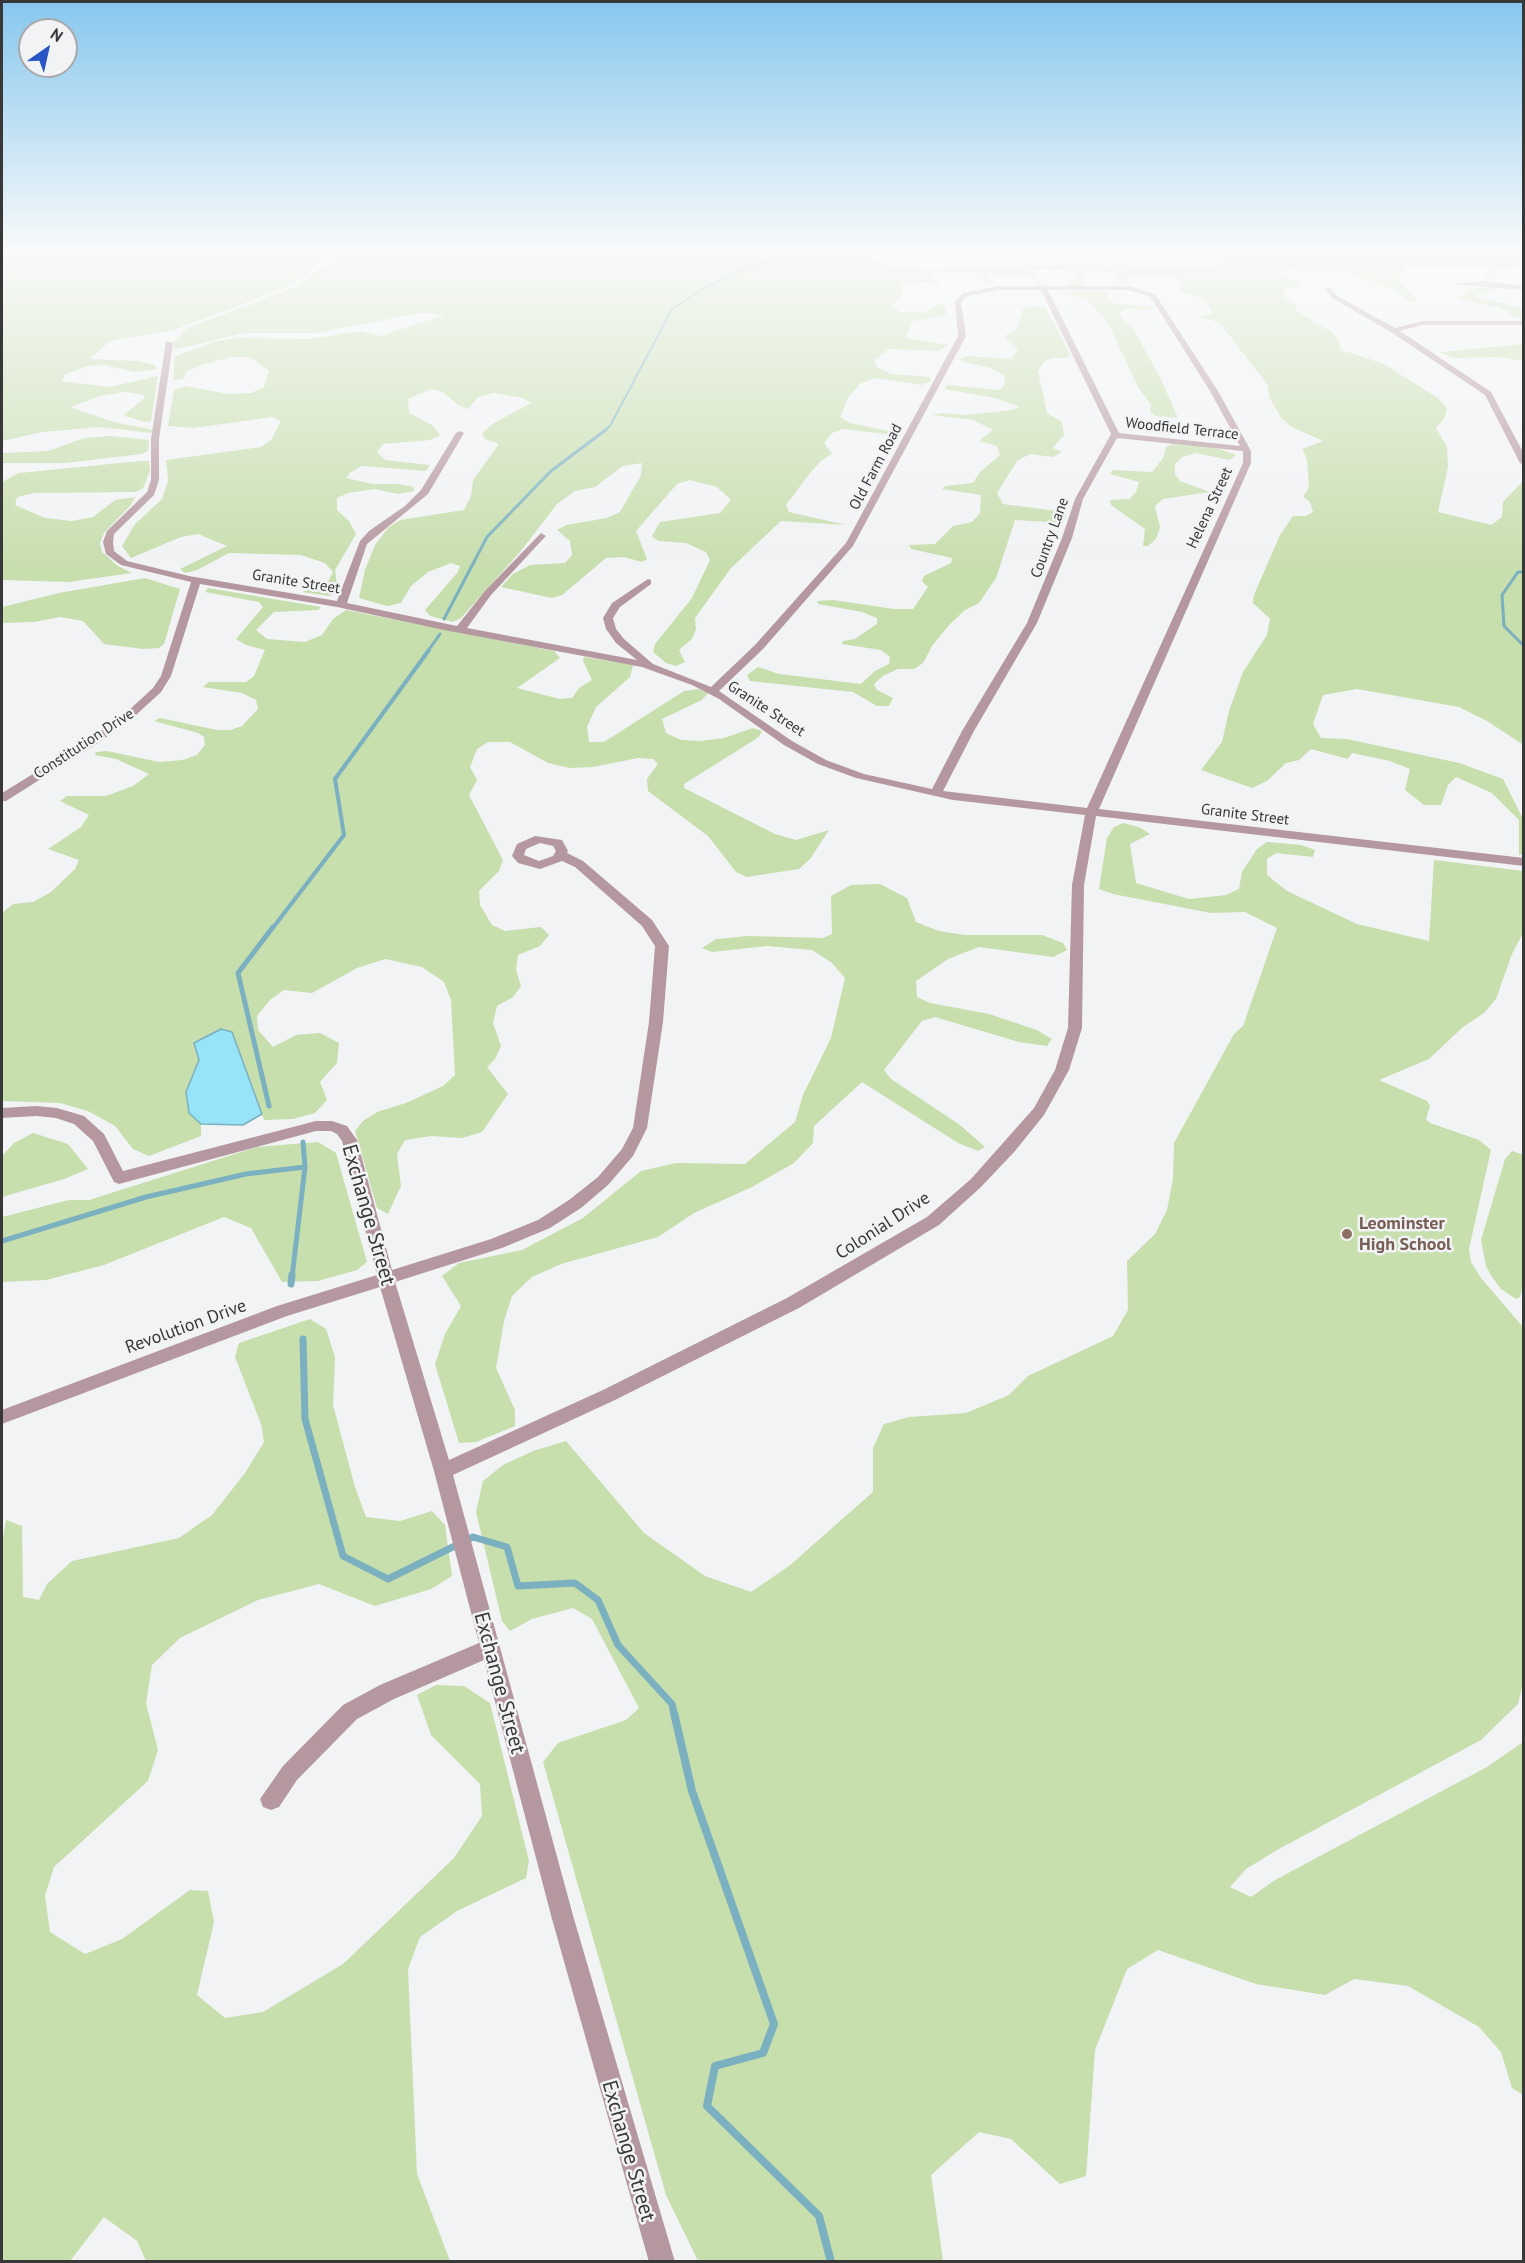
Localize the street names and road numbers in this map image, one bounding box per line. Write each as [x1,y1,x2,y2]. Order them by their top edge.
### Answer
street label: Woodfield Terrace [1124,414,1240,444]
street label: Old Farm Road [846,421,906,513]
street label: Helena Street [1183,464,1237,552]
street label: Country Lane [1027,495,1073,581]
street label: Granite Street [251,566,341,598]
street label: Granite Street [724,677,808,741]
street label: Constitution Drive [31,705,137,783]
street label: Granite Street [1200,801,1290,829]
street label: Exchange Street [336,1142,400,1288]
street label: Colonial Drive [832,1187,934,1265]
street label: Revolution Drive [123,1295,249,1359]
street label: Exchange Street [468,1609,530,1757]
street label: Exchange Street [596,2078,660,2224]

